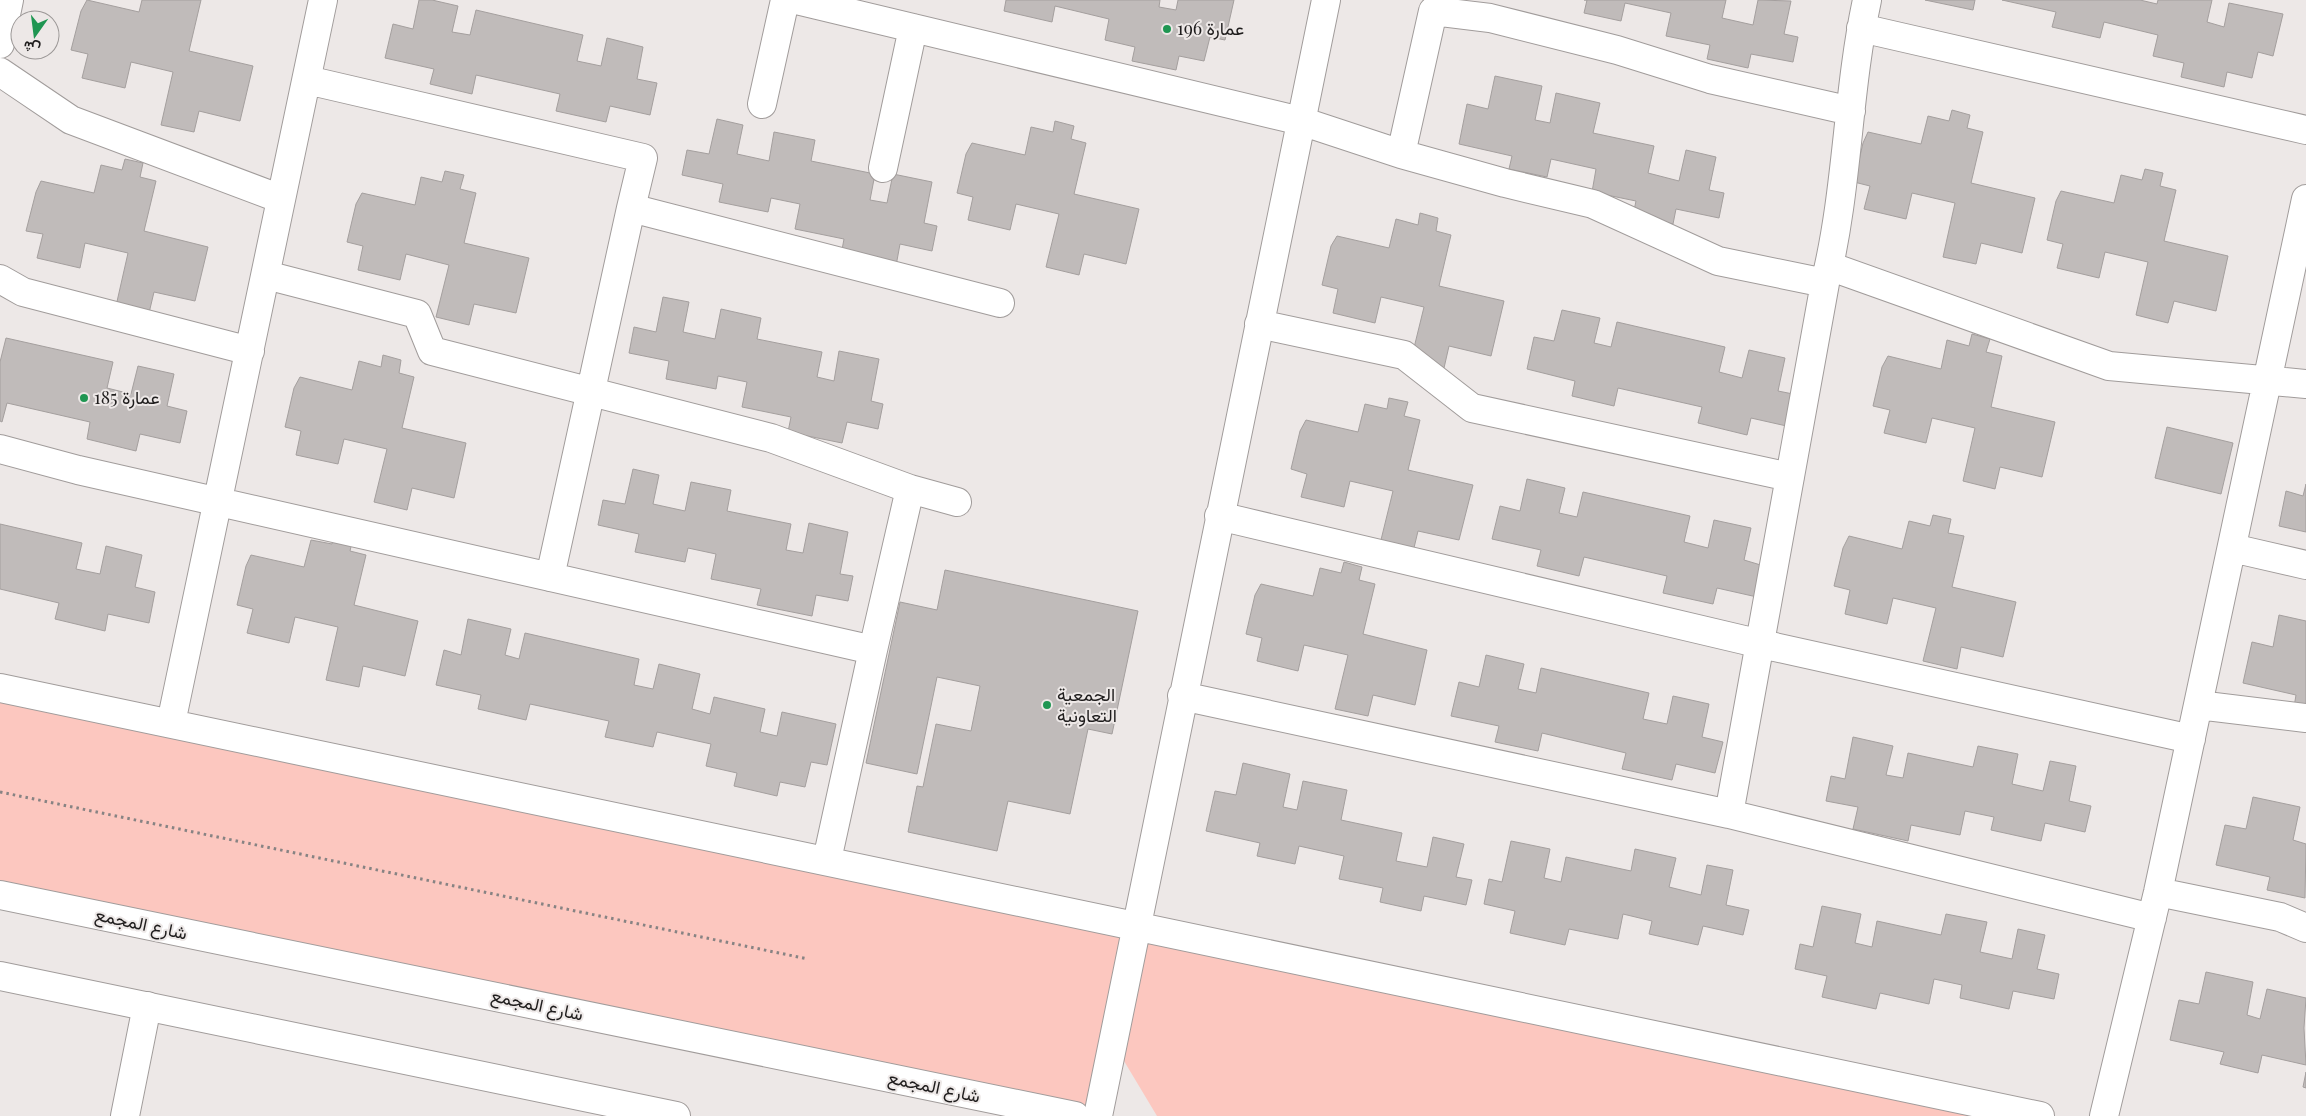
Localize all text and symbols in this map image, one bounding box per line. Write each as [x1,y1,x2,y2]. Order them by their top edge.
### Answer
north arrow [10,10,60,60]
place label: عمارة 196 [1177,16,1244,40]
marker: عمارة 196 [1161,23,1173,35]
text: ش [21,37,42,59]
place label: عمارة 185 [94,385,160,409]
marker: عمارة 185 [78,392,90,404]
place label: الجمعية التعاونية [1057,682,1117,727]
marker: الجمعية التعاونية [1041,699,1053,711]
street label: شارع المجمع [93,902,190,945]
street label: شارع المجمع [489,983,586,1026]
street label: شارع المجمع [886,1065,983,1108]

